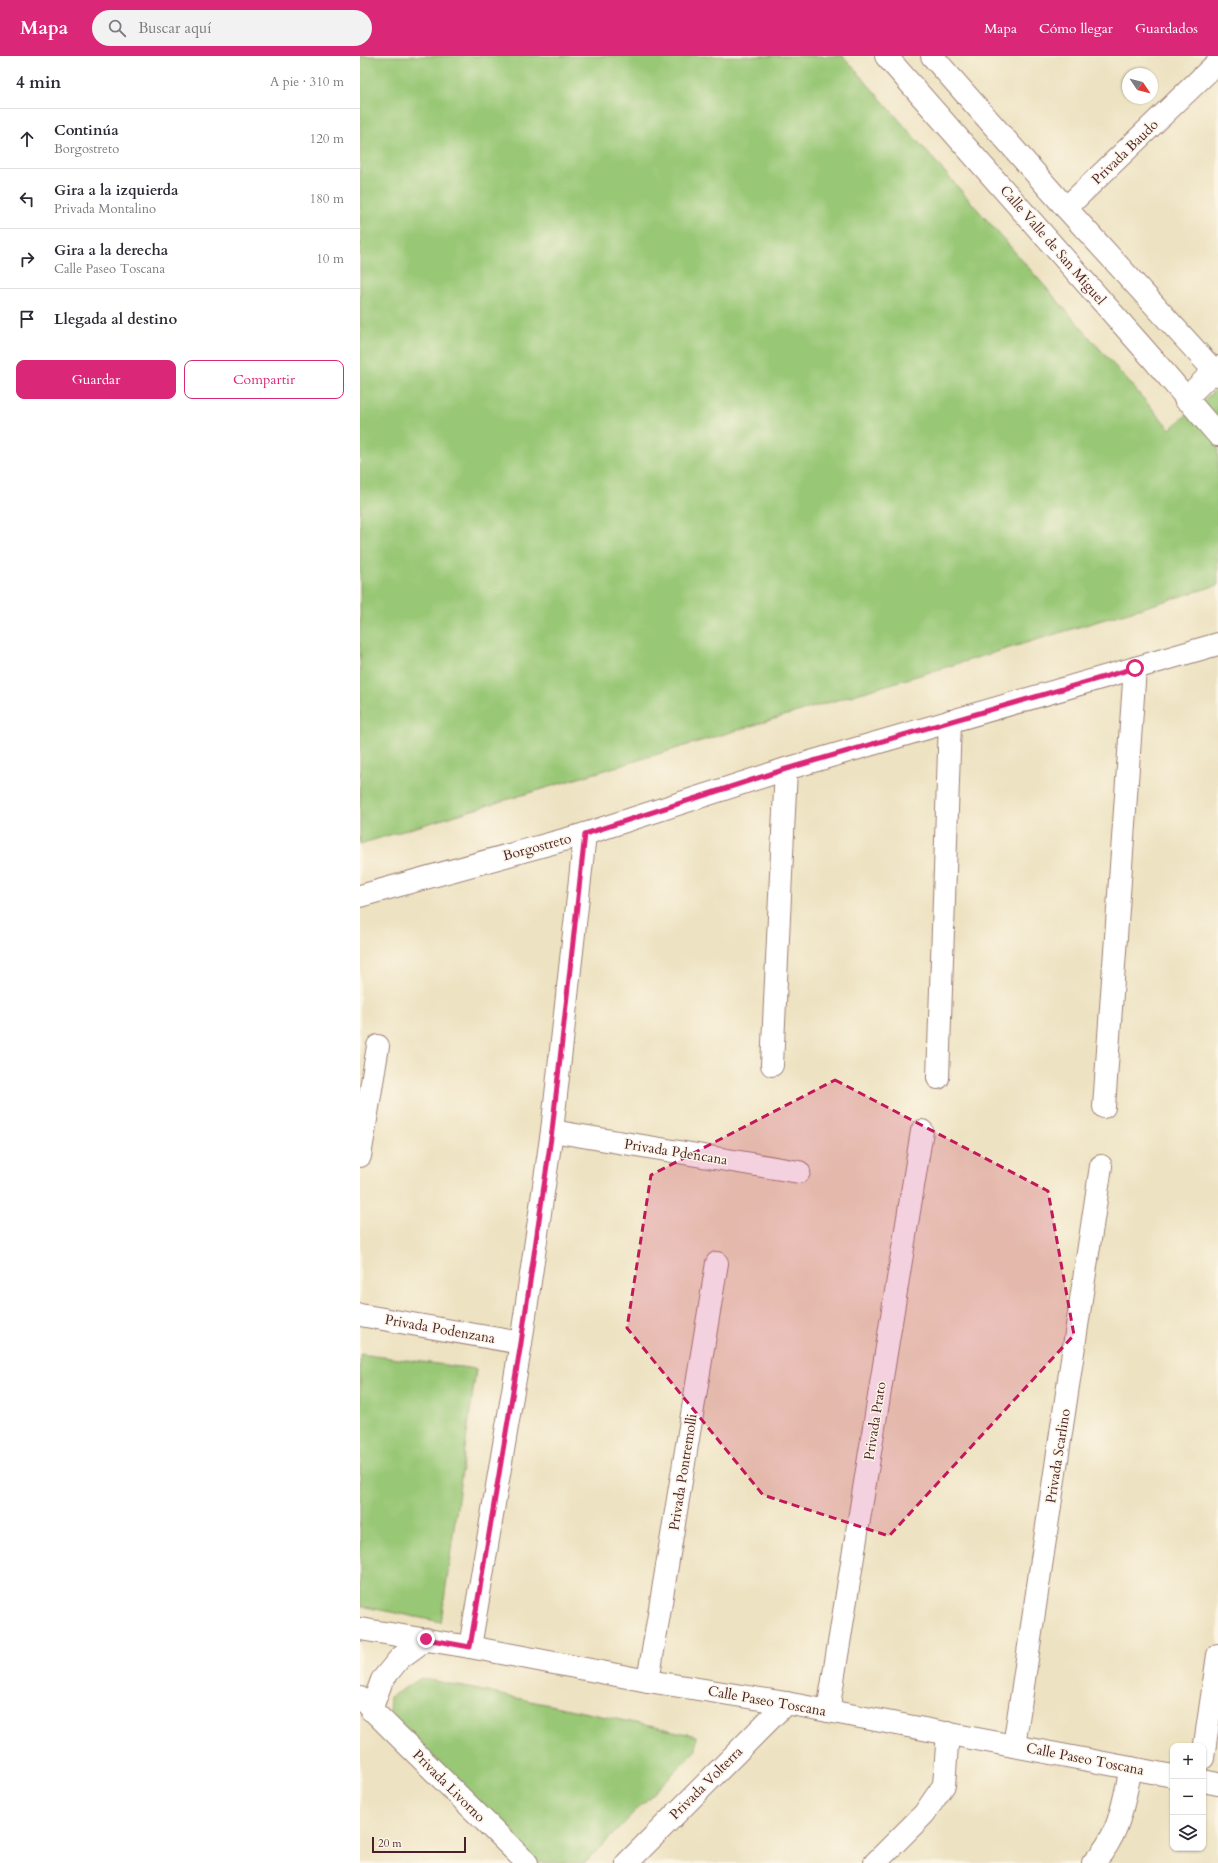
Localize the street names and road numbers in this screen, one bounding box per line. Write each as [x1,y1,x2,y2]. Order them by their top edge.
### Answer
street label: Privada Baudo [1087,115,1163,189]
street label: Calle Valle de San Miguel [996,181,1110,309]
street label: Borgostreto [501,829,574,865]
street label: Privada Pdencana [623,1134,729,1170]
street label: Privada Podenzana [383,1310,497,1348]
street label: Privada Prato [859,1380,891,1462]
street label: Privada Scarlino [1041,1407,1075,1505]
street label: Privada Pontremolli [664,1412,702,1532]
street label: Calle Paseo Toscana [706,1681,828,1721]
street label: Calle Paseo Toscana [1024,1738,1146,1780]
street label: Privada Volterra [665,1742,747,1824]
street label: Privada Livorno [409,1746,490,1827]

